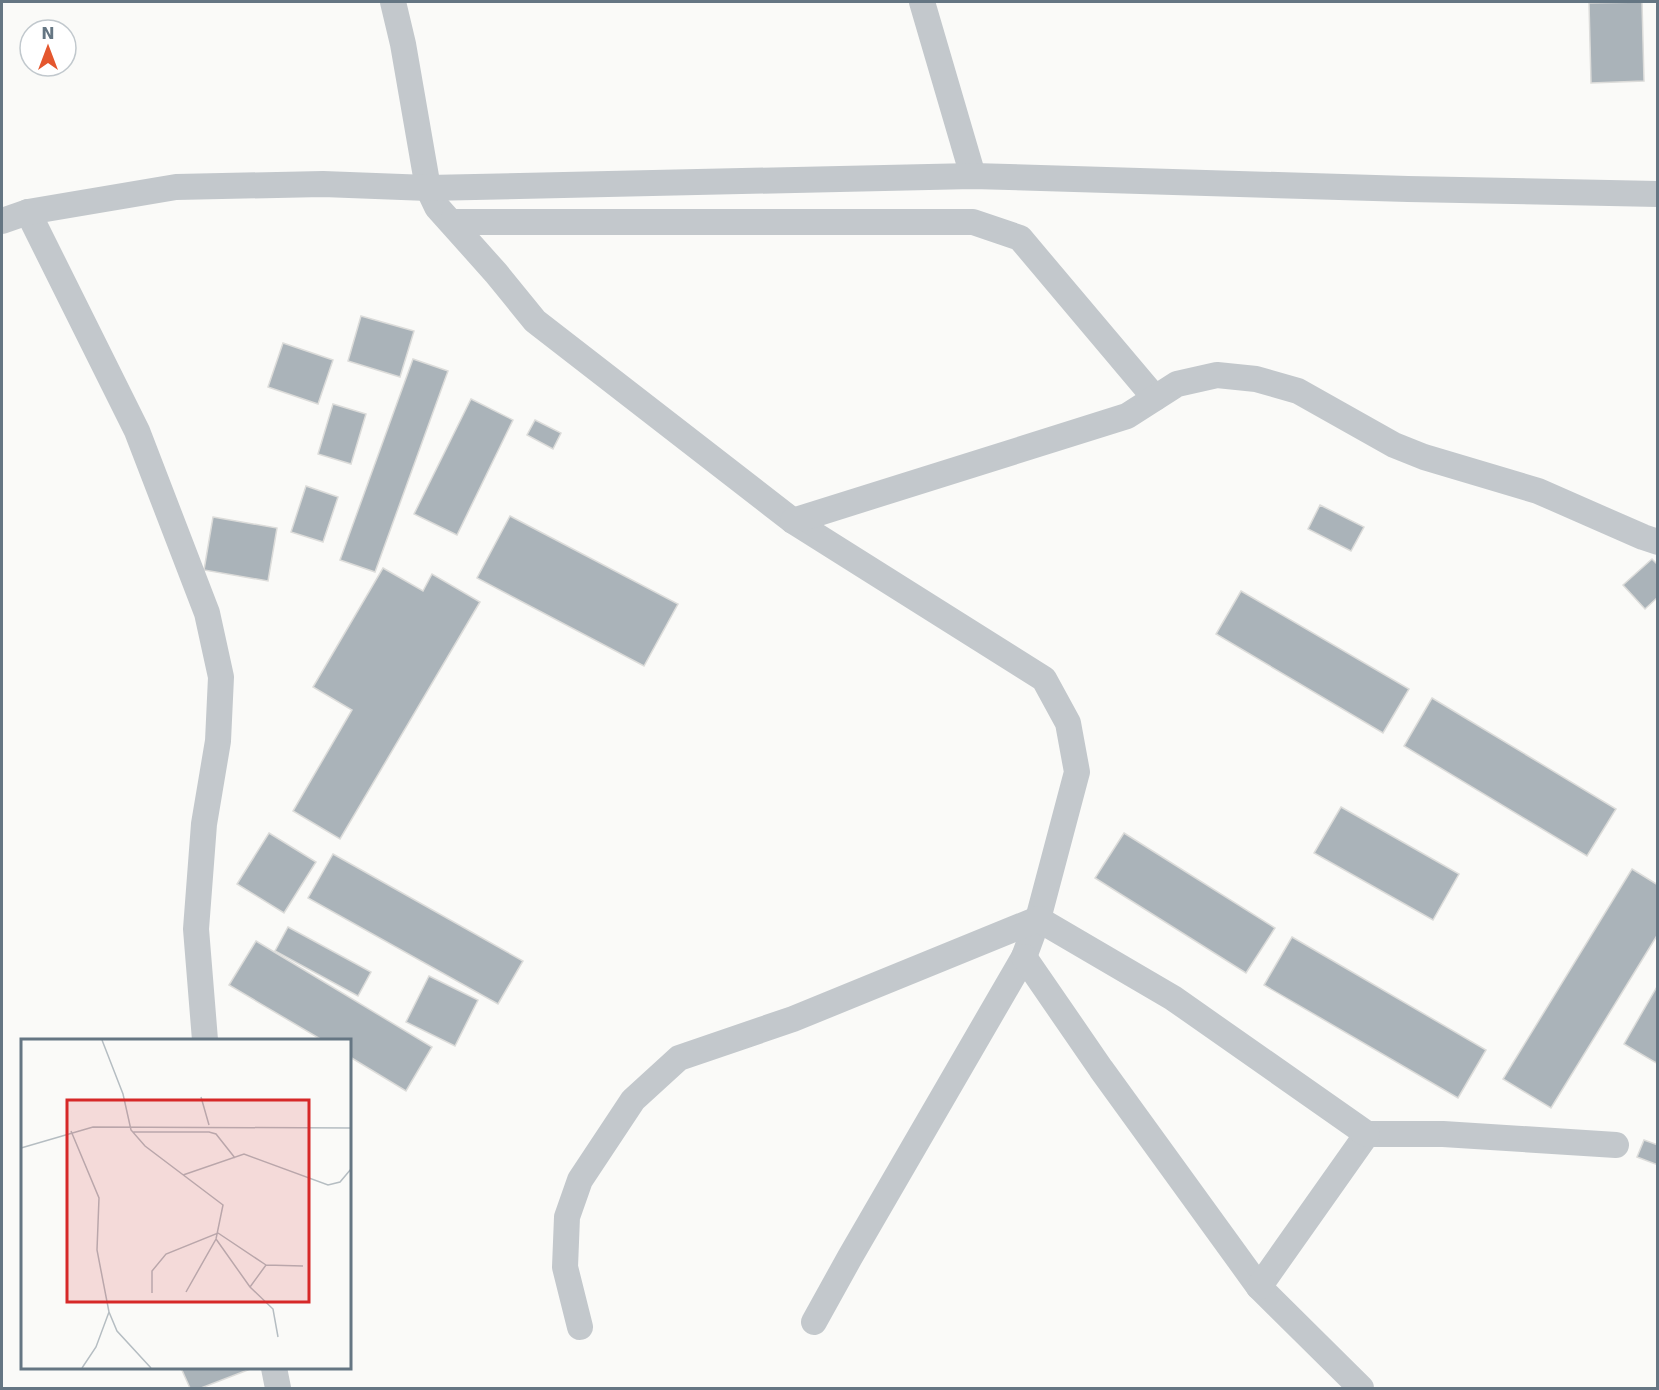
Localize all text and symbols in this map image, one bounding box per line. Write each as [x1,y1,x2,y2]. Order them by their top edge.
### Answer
north arrow [18,18,78,78]
text: N [41,24,55,43]
inset map [21,1039,351,1369]

